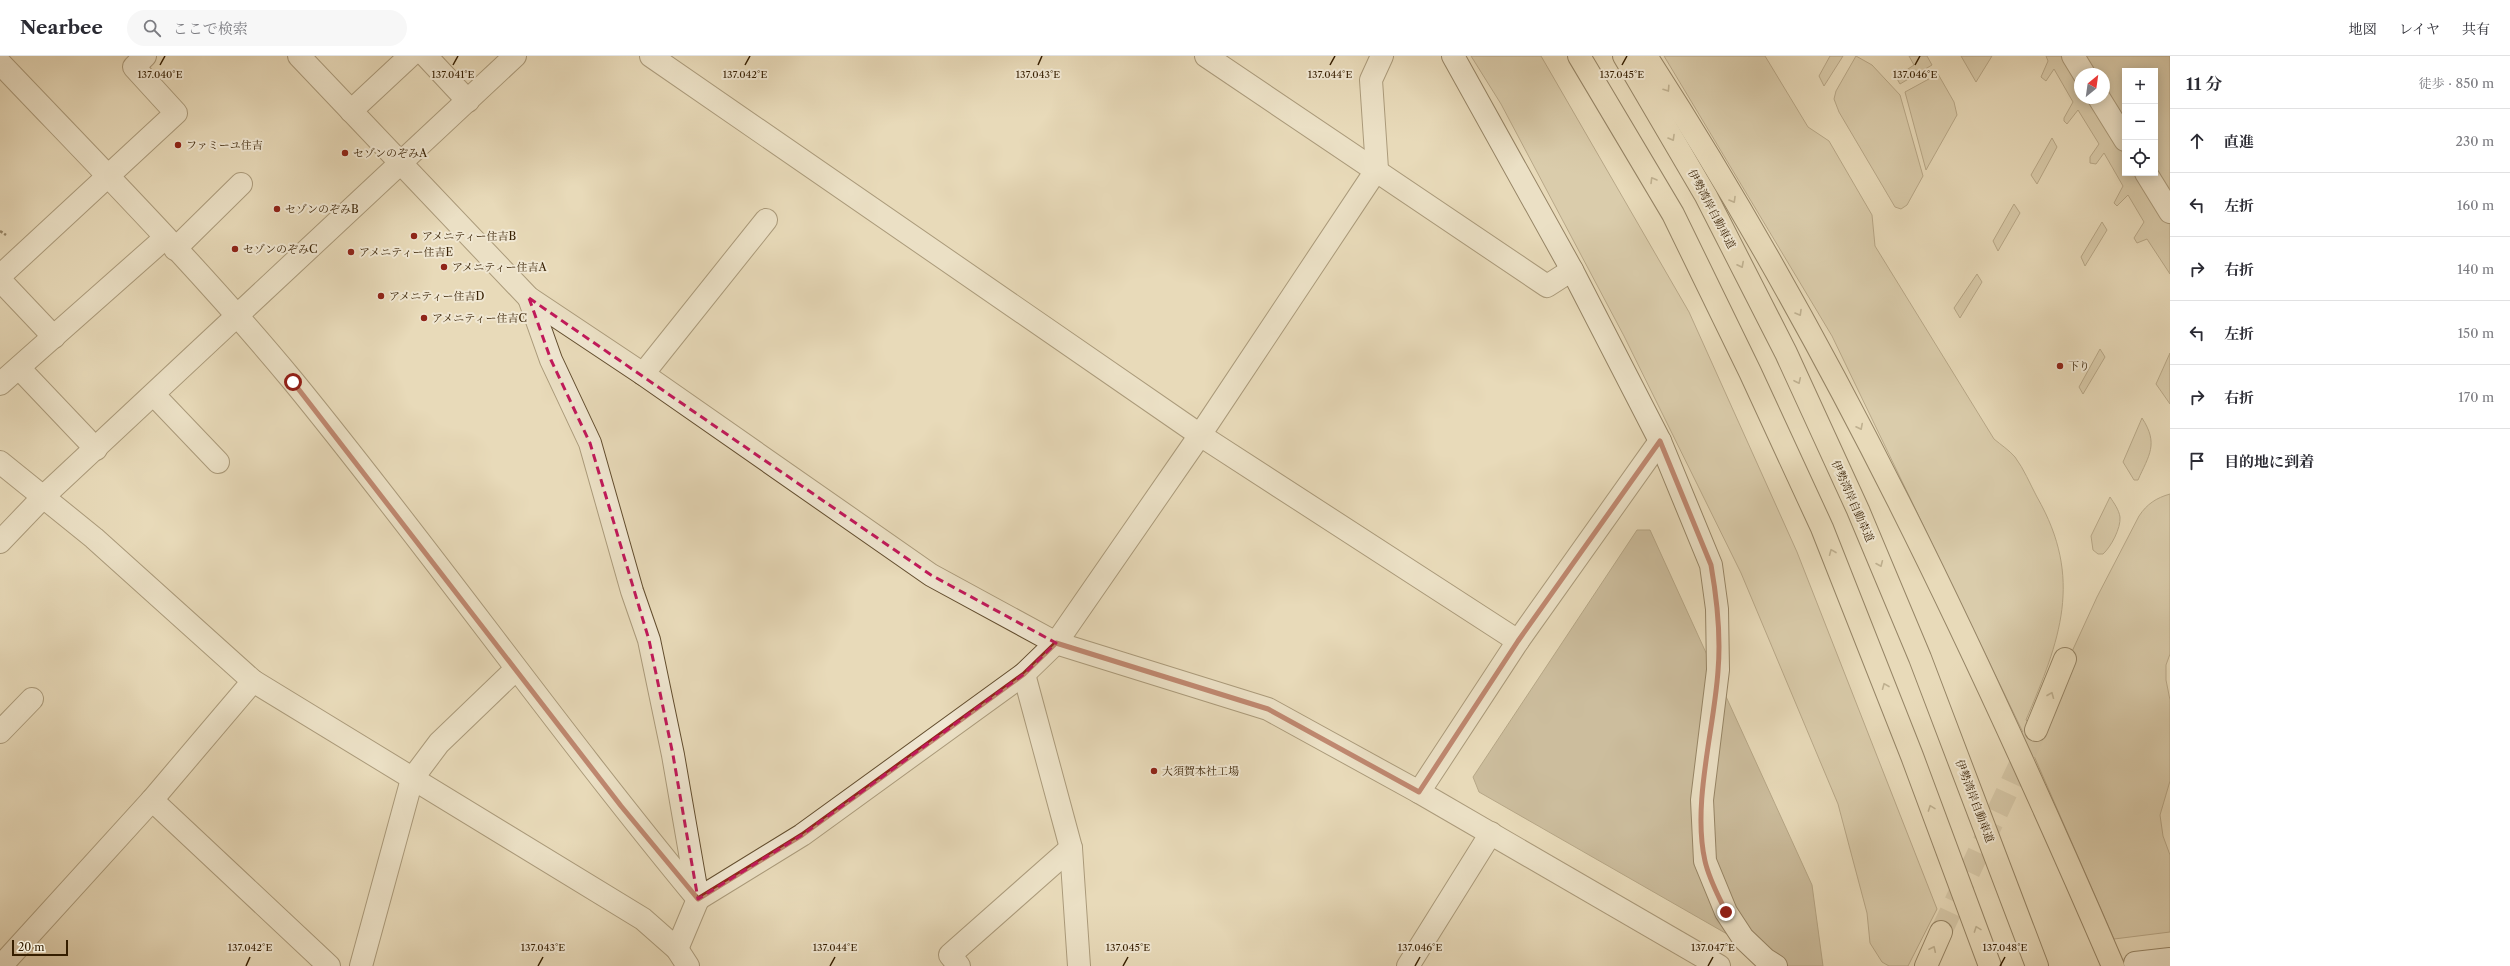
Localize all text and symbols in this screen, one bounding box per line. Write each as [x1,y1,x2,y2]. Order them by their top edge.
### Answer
search box [127,10,407,46]
text: Nearbee [20,16,103,39]
icon: search [141,17,163,39]
text: ここで検索 [173,19,248,38]
text: 地図 [2349,20,2377,38]
text: レイヤ [2399,20,2440,38]
text: 共有 [2462,20,2490,38]
text: 137.040°E [137,68,183,81]
text: 137.041°E [432,68,475,81]
text: 137.042°E [723,68,767,81]
text: 137.043°E [1016,68,1060,81]
text: 137.044°E [1308,68,1352,81]
text: 137.045°E [1600,68,1644,81]
text: 137.046°E [1893,68,1937,81]
north arrow [2074,68,2110,104]
map controls [2122,68,2158,176]
button: + [2122,68,2158,104]
text: 11 分 [2186,74,2223,94]
text: 徒歩 · 850 m [2419,75,2494,91]
one-way arrow [1662,85,1670,92]
button: − [2122,104,2158,140]
icon: ahead [2186,130,2208,152]
text: 直進 [2224,132,2254,151]
text: 230 m [2456,133,2494,149]
one-way arrow [1668,134,1675,141]
place label: ファミーユ住吉 [186,138,263,152]
marker: ファミーユ住吉 [173,140,183,150]
button: locate [2122,140,2158,176]
place label: セゾンのぞみA [353,146,428,160]
marker: セゾンのぞみA [340,148,350,158]
street label: 伊勢湾岸自動車道 [1685,167,1739,251]
one-way arrow [1651,177,1658,184]
icon: left [2186,194,2208,216]
one-way arrow [1729,196,1736,203]
text: 左折 [2224,196,2254,215]
text: 160 m [2457,197,2494,213]
place label: セゾンのぞみB [285,202,359,216]
marker: セゾンのぞみB [272,204,282,214]
place label: アメニティー住吉B [422,229,516,243]
marker: アメニティー住吉B [409,231,419,241]
place label: セゾンのぞみC [243,242,317,256]
marker: セゾンのぞみC [230,244,240,254]
place label: アメニティー住吉E [359,245,453,259]
marker: アメニティー住吉E [346,247,356,257]
icon: right [2186,258,2208,280]
place label: アメニティー住吉A [452,260,547,274]
one-way arrow [1736,260,1744,268]
text: 右折 [2224,260,2254,279]
text: 140 m [2457,261,2494,277]
marker: アメニティー住吉A [439,262,449,272]
place label: アメニティー住吉D [389,289,484,303]
marker: アメニティー住吉D [376,291,386,301]
one-way arrow [1794,309,1802,316]
place label: アメニティー住吉C [432,311,527,325]
marker: アメニティー住吉C [419,313,429,323]
icon: left [2186,322,2208,344]
text: 左折 [2224,324,2254,343]
text: 150 m [2458,325,2494,341]
place label: 下り [2068,359,2090,373]
marker: 下り [2055,361,2065,371]
route start [284,373,302,391]
one-way arrow [1793,377,1801,384]
icon: right [2186,386,2208,408]
text: 右折 [2224,388,2254,407]
text: 170 m [2458,389,2494,405]
one-way arrow [1855,423,1863,431]
icon: arrive [2186,450,2208,472]
text: 目的地に到着 [2224,452,2314,471]
street label: 伊勢湾岸自動車道 [1829,458,1877,544]
one-way arrow [1828,549,1836,556]
one-way arrow [1875,559,1883,567]
one-way arrow [1881,683,1889,690]
one-way arrow [2046,691,2054,698]
street label: 伊勢湾岸自動車道 [1953,757,1997,845]
place label: 大須賀本社工場 [1162,764,1239,778]
marker: 大須賀本社工場 [1149,766,1159,776]
one-way arrow [1928,804,1936,811]
route end [1717,903,1735,921]
one-way arrow [1973,926,1981,933]
scale bar [12,938,68,957]
text: 20 m [18,940,44,954]
text: 137.042°E [228,941,272,954]
text: 137.043°E [521,941,565,954]
text: 137.044°E [813,941,857,954]
text: 137.045°E [1106,941,1150,954]
text: 137.046°E [1398,941,1442,954]
text: 137.047°E [1691,941,1735,954]
text: 137.048°E [1983,941,2028,954]
one-way arrow [1928,946,1936,953]

